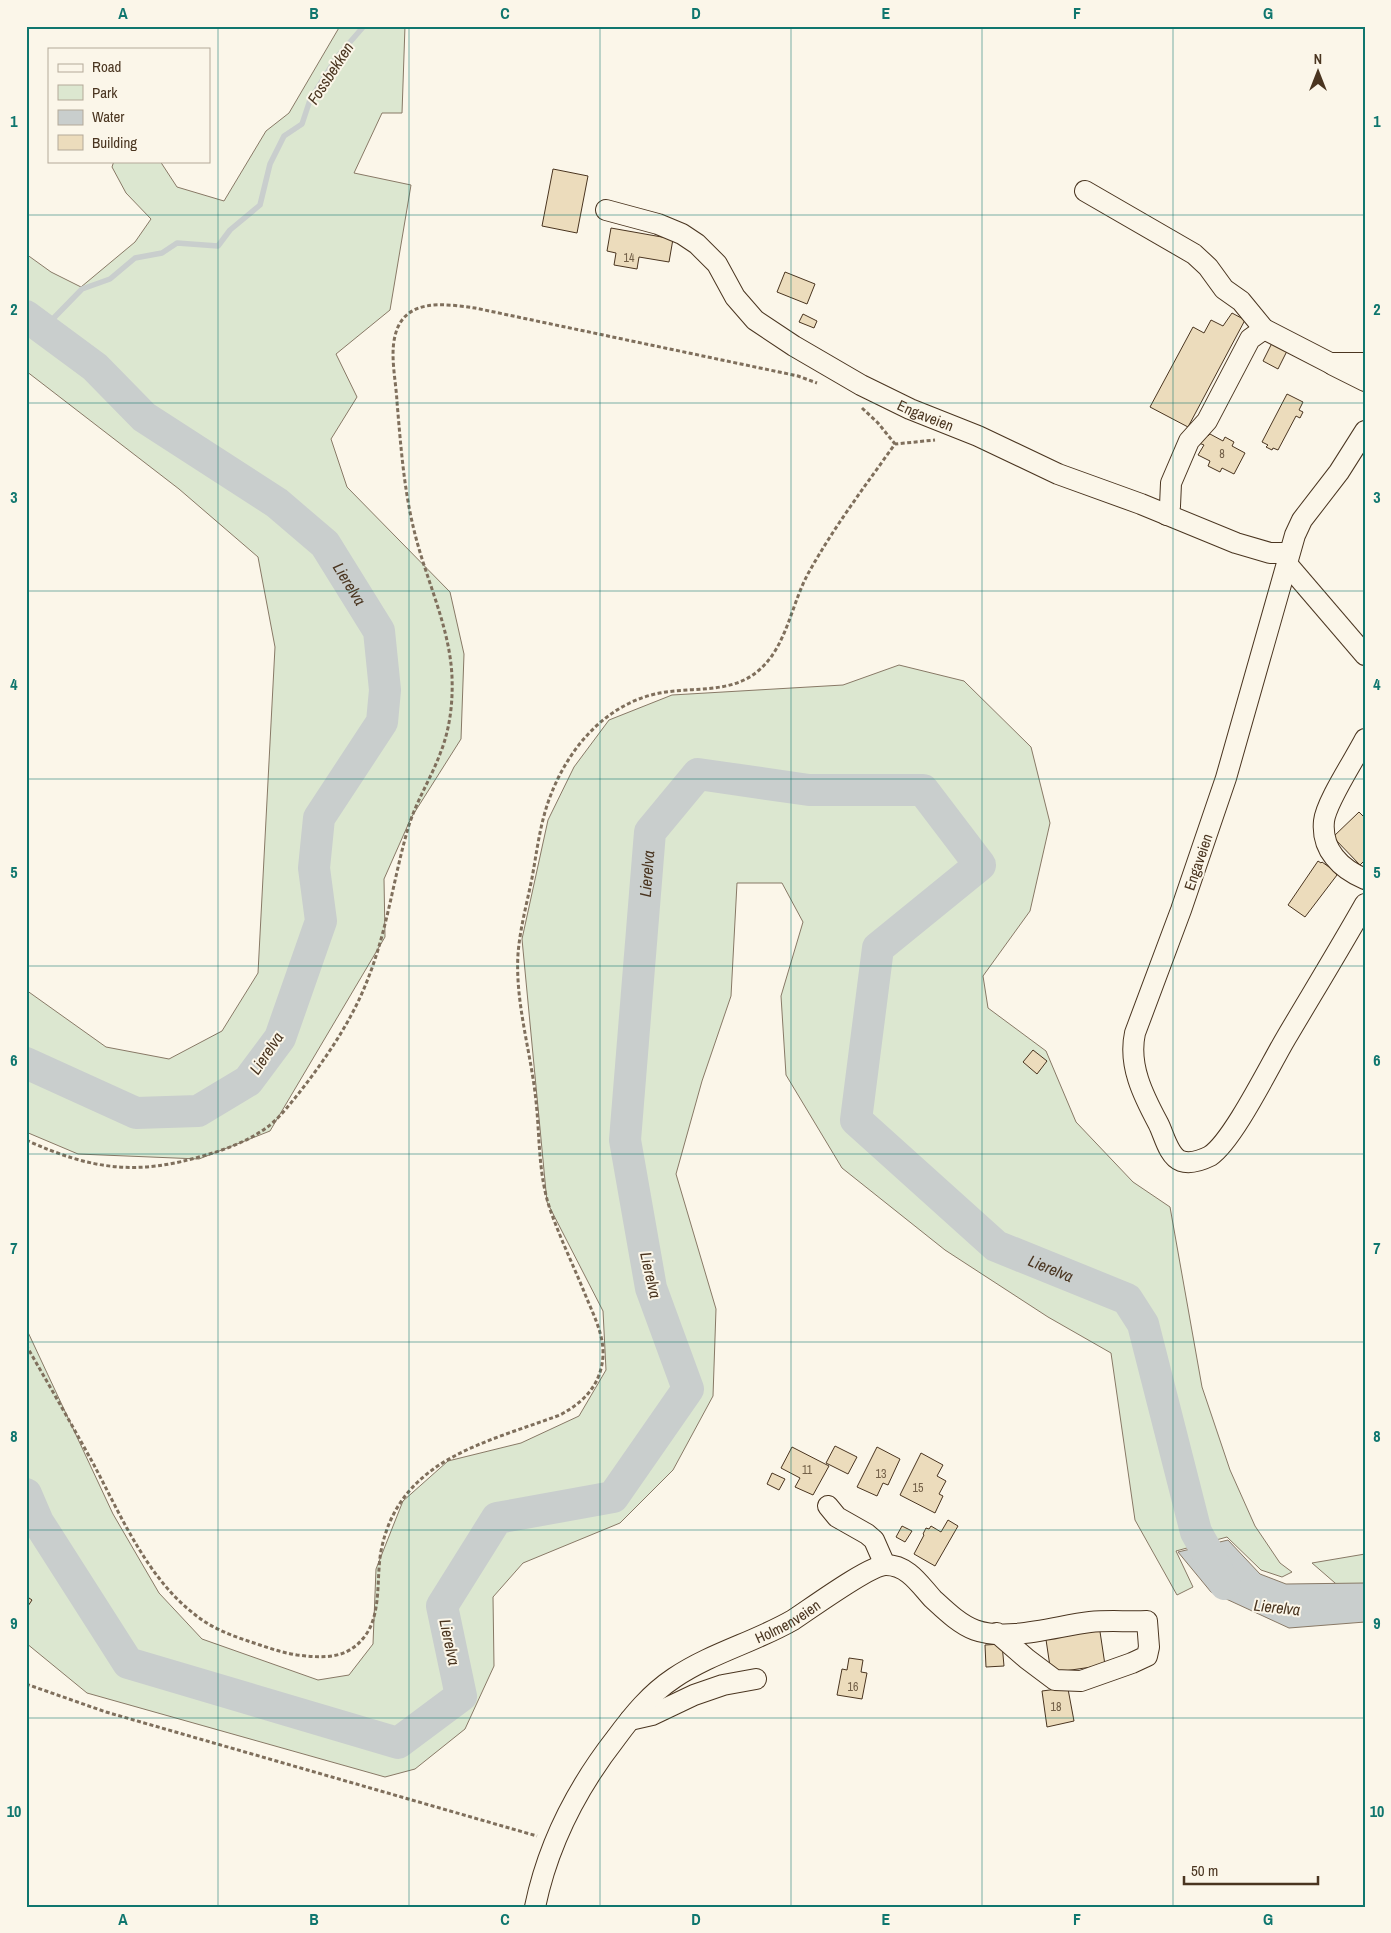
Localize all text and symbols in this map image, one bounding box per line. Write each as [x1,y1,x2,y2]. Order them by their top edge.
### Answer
text: A [118,2,128,24]
text: B [309,2,319,24]
text: C [500,2,510,24]
text: D [691,2,701,24]
text: E [882,2,891,24]
text: F [1073,2,1081,24]
text: G [1263,2,1273,24]
water label: Fossbekken [302,38,358,108]
legend [48,48,210,162]
north arrow [1294,48,1344,98]
text: N [1314,50,1322,68]
text: Road [92,56,121,77]
text: Park [92,82,118,103]
text: Water [92,106,124,127]
text: 1 [10,110,18,132]
text: 1 [1373,110,1381,132]
text: Building [92,132,137,153]
house number: 14 [624,250,635,266]
text: 2 [10,298,18,320]
text: 2 [1373,298,1381,320]
street label: Engaveien [894,394,957,436]
house number: 8 [1219,446,1225,462]
text: 3 [10,486,18,508]
text: 3 [1373,486,1381,508]
water label: Lierelva [328,558,371,609]
text: 4 [10,673,18,695]
text: 4 [1373,673,1381,695]
street label: Engaveien [1178,831,1218,893]
water label: Lierelva [634,850,659,898]
text: 5 [10,861,18,883]
text: 5 [1373,861,1381,883]
water label: Lierelva [244,1027,288,1079]
text: 6 [10,1049,18,1071]
text: 6 [1373,1049,1381,1071]
text: 7 [10,1237,18,1259]
text: 7 [1373,1237,1381,1259]
water label: Lierelva [1025,1249,1077,1287]
water label: Lierelva [635,1250,667,1300]
text: 8 [10,1425,18,1447]
text: 8 [1373,1425,1381,1447]
house number: 11 [802,1462,813,1478]
house number: 13 [876,1466,886,1482]
house number: 15 [913,1480,924,1496]
street label: Holmenveien [751,1594,824,1648]
water label: Lierelva [1253,1594,1301,1620]
text: 9 [10,1612,18,1634]
text: 9 [1373,1612,1381,1634]
water label: Lierelva [434,1617,466,1667]
house number: 16 [848,1679,858,1695]
house number: 18 [1051,1699,1061,1715]
text: 10 [7,1800,21,1822]
text: 10 [1370,1800,1384,1822]
scale bar [1184,1853,1317,1885]
text: 50 m [1191,1860,1218,1881]
text: A [118,1908,128,1930]
text: B [309,1908,319,1930]
text: C [500,1908,510,1930]
text: D [691,1908,701,1930]
text: E [882,1908,891,1930]
text: F [1073,1908,1081,1930]
text: G [1263,1908,1273,1930]

